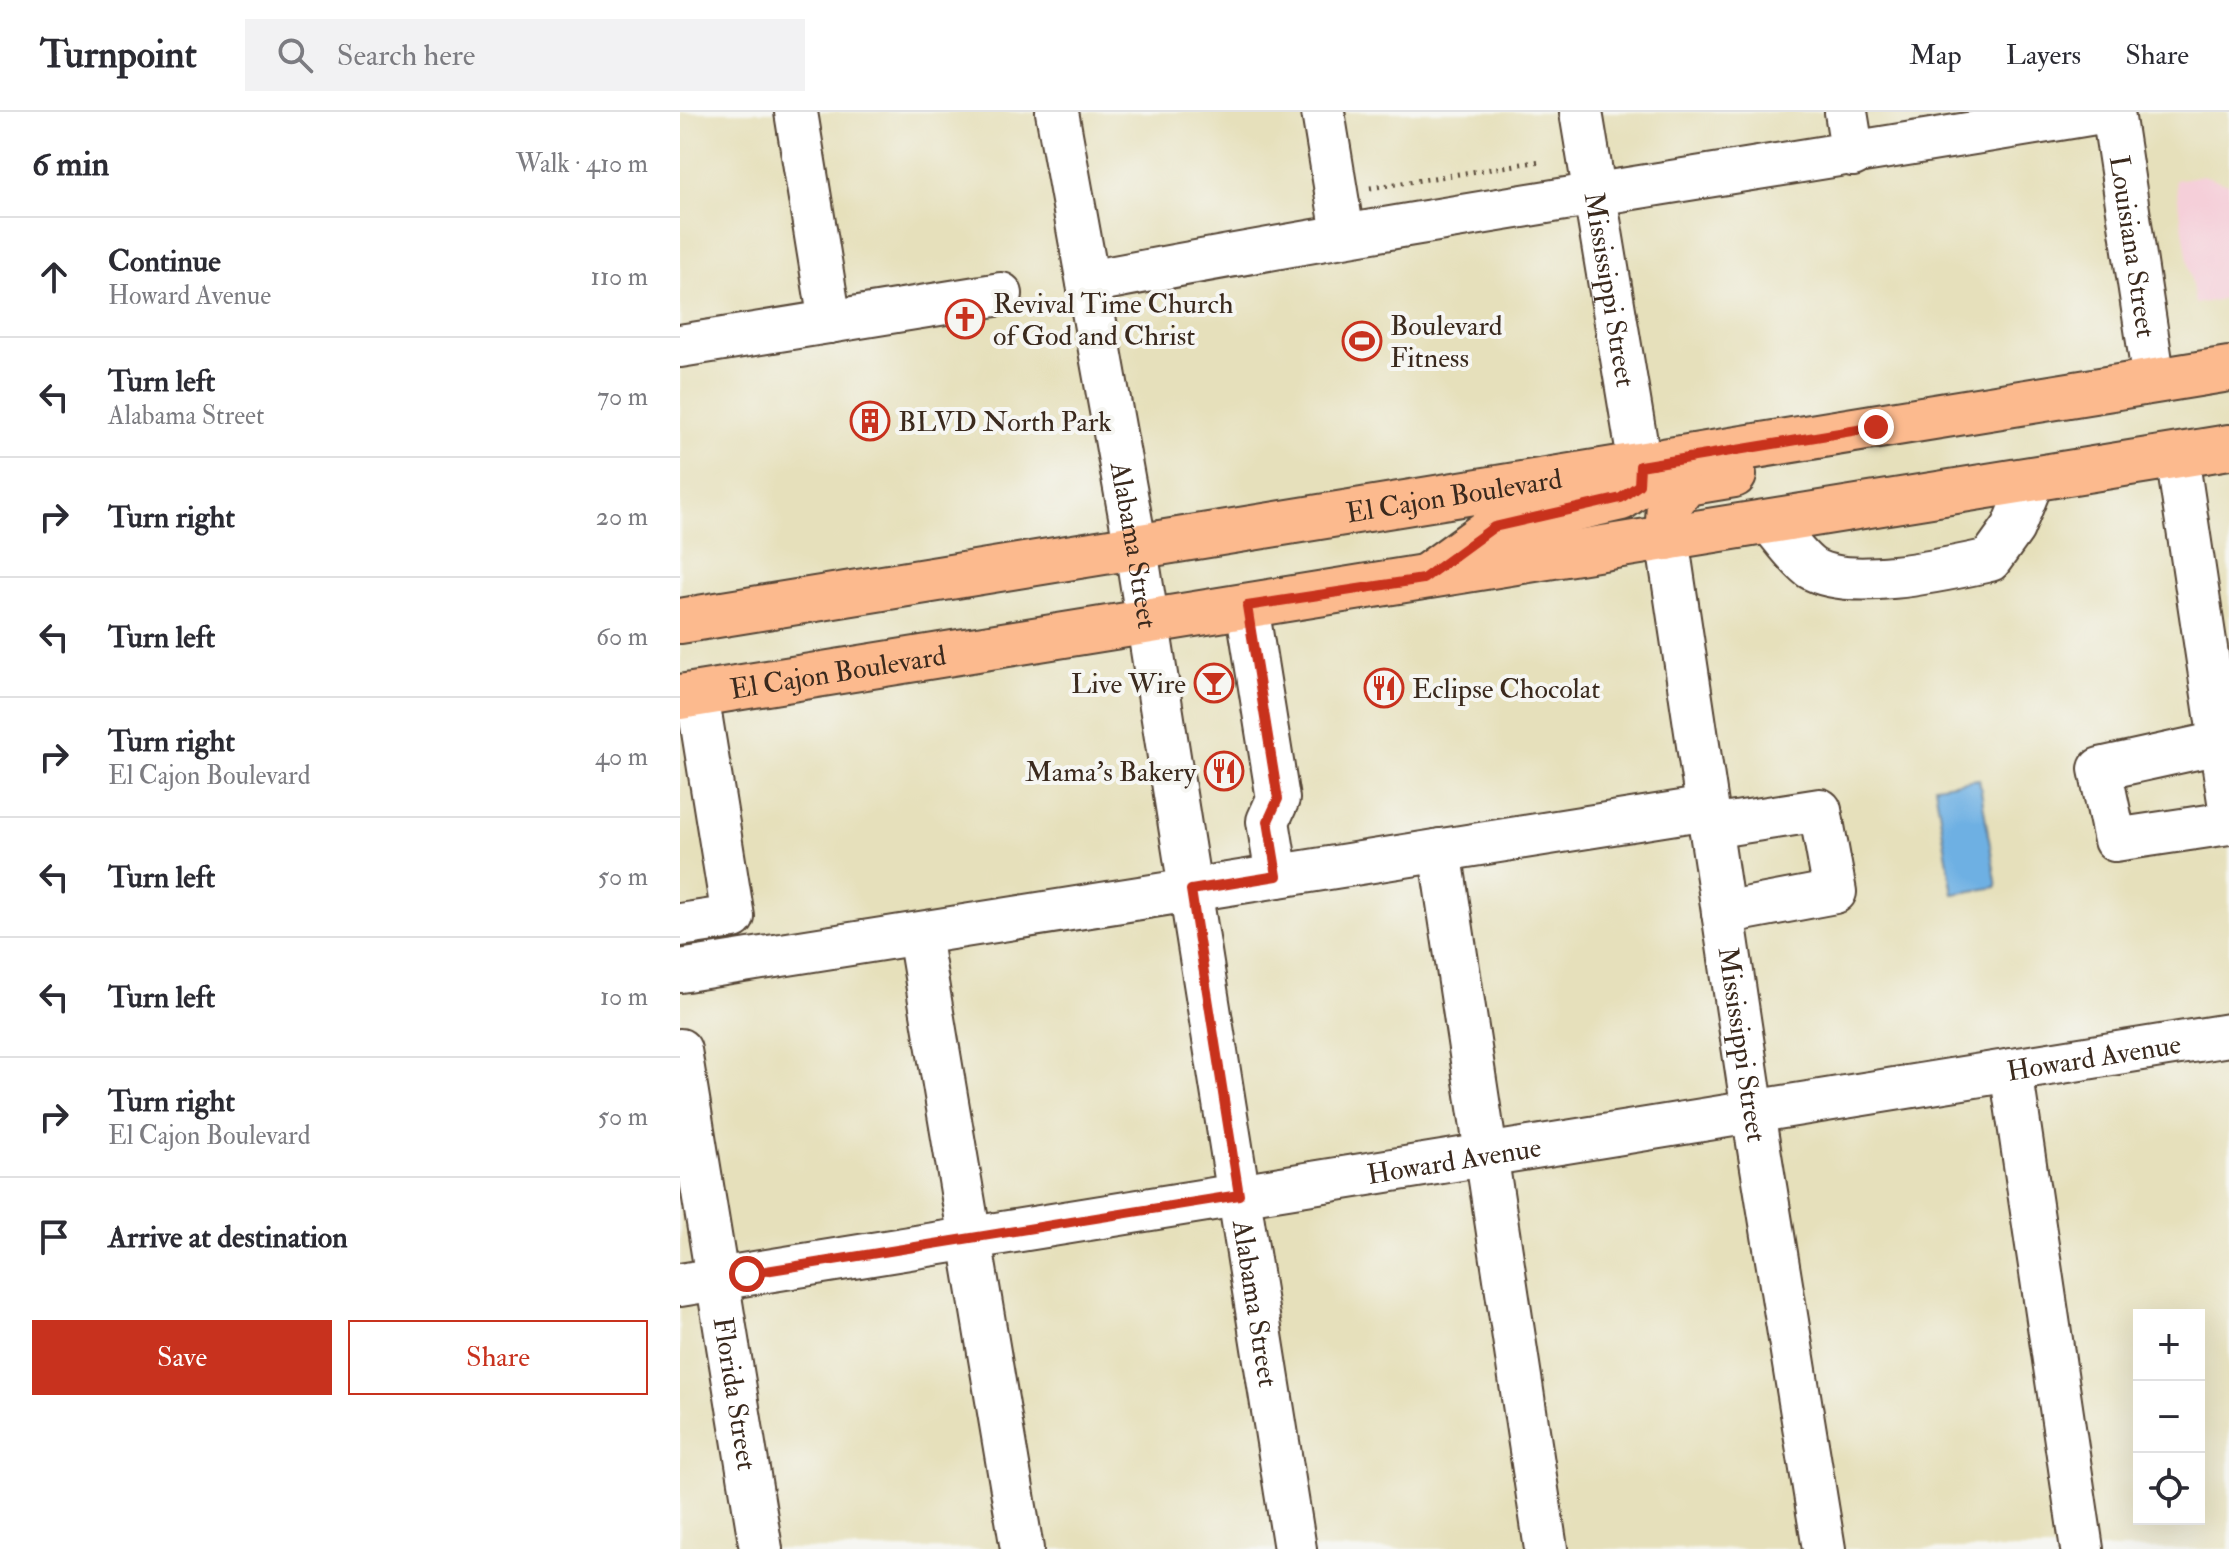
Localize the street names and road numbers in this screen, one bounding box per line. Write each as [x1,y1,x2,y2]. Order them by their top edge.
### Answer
street label: Louisiana Street [2101,153,2163,340]
street label: Mississippi Street [1576,190,1643,390]
street label: Alabama Street [1101,458,1164,631]
street label: El Cajon Boulevard [1344,462,1565,531]
street label: El Cajon Boulevard [728,638,949,708]
street label: Mississippi Street [1709,945,1774,1145]
street label: Howard Avenue [2004,1027,2184,1090]
street label: Howard Avenue [1365,1130,1544,1193]
street label: Alabama Street [1224,1217,1285,1390]
street label: Florida Street [705,1315,764,1473]

